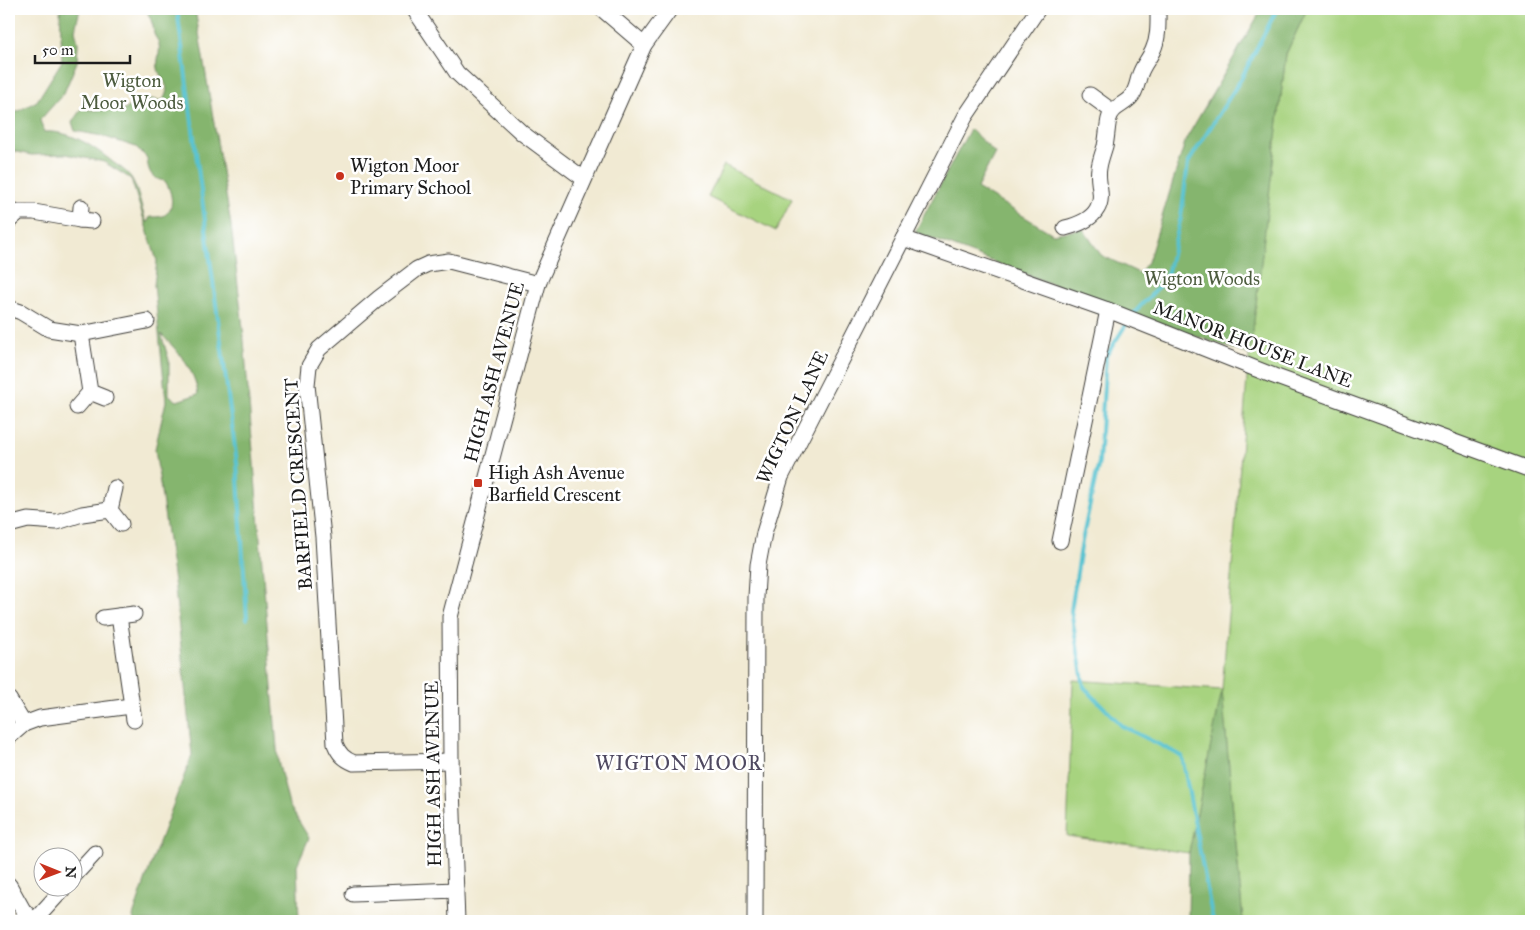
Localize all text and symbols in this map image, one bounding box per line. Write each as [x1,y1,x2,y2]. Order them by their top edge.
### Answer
scale bar [35,32,130,64]
text: 50 m [42,41,74,59]
park label: Wigton Moor Woods [80,69,184,114]
place label: Wigton Moor Primary School [350,154,472,199]
marker: Wigton Moor Primary School [334,170,346,182]
park label: Wigton Woods [1144,267,1260,291]
street label: HIGH ASH AVENUE [459,279,529,465]
street label: MANOR HOUSE LANE [1150,295,1356,393]
street label: WIGTON LANE [751,346,833,487]
street label: BARFIELD CRESCENT [279,377,317,591]
place label: High Ash Avenue Barfield Crescent [488,461,625,506]
marker: High Ash Avenue Barfield Crescent [472,477,484,489]
street label: HIGH ASH AVENUE [420,680,446,867]
district label: WIGTON MOOR [595,751,763,775]
north arrow [32,848,82,898]
text: N [62,866,79,878]

